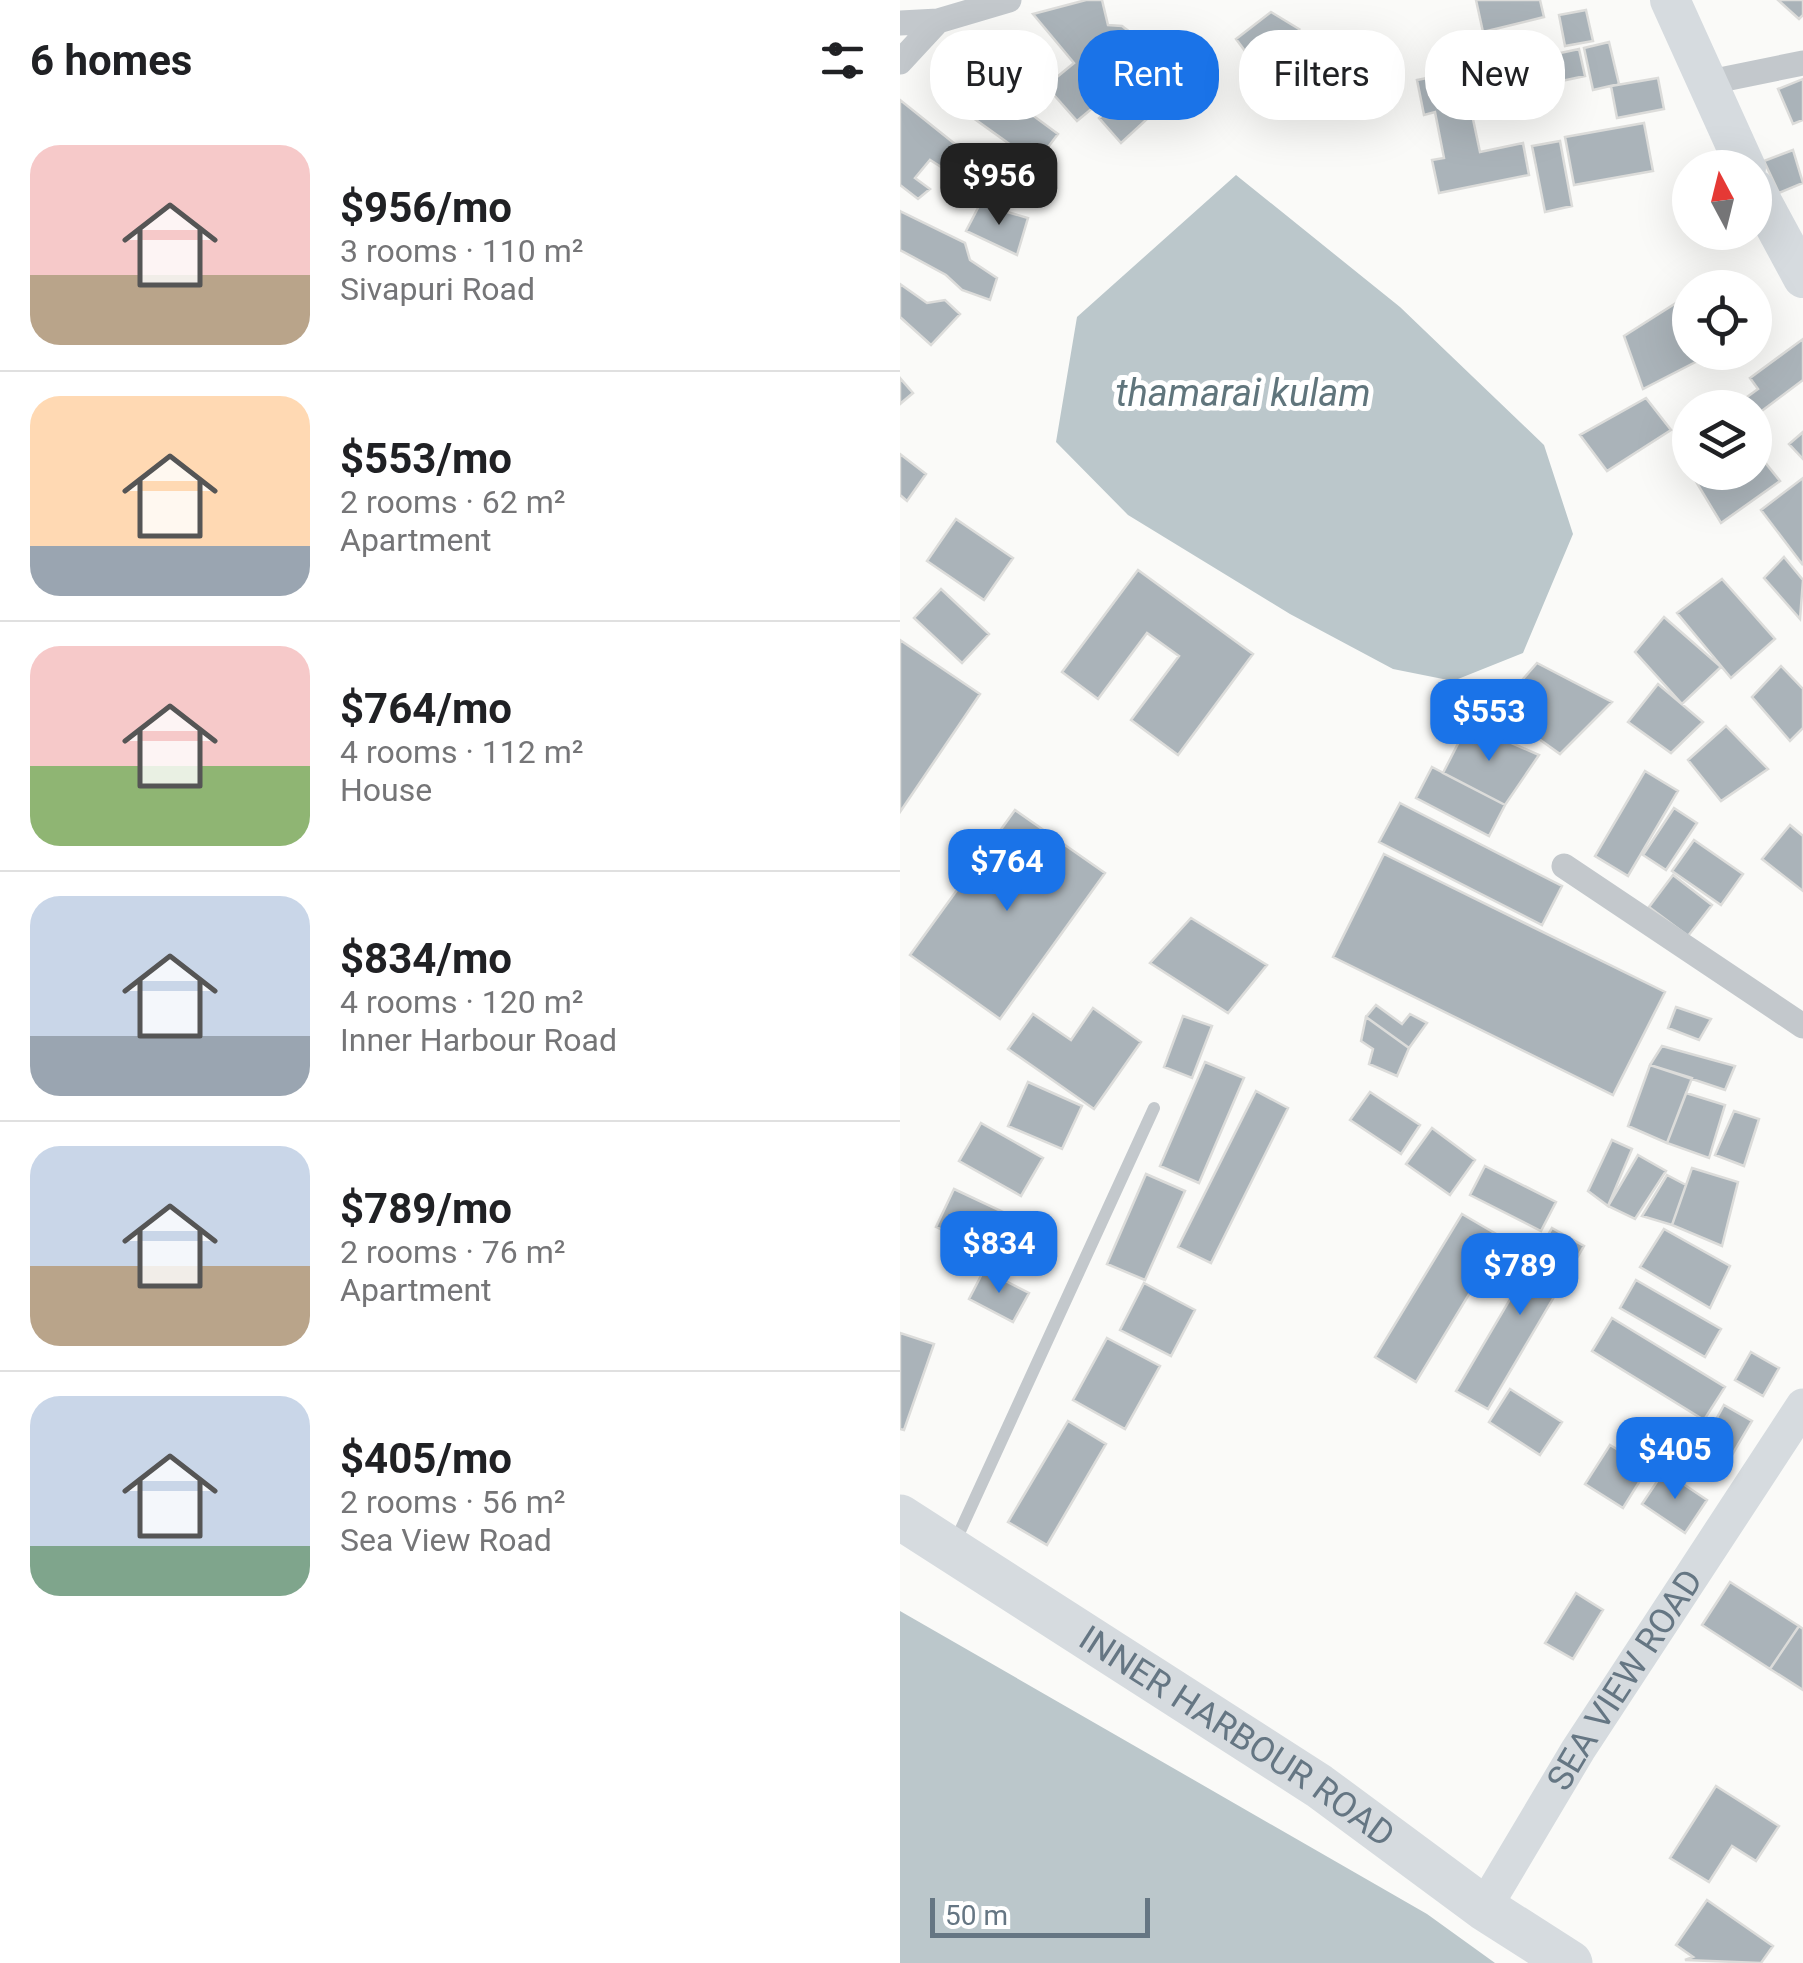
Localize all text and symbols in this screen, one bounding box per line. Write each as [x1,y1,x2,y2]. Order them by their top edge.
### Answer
chip: Buy [930,30,1058,120]
chip: Rent [1078,30,1219,120]
chip: Filters [1239,30,1405,120]
chip: New [1425,30,1565,120]
icon: filters [815,33,870,88]
text: 6 homes [30,36,192,85]
pin: $956 [940,143,1058,228]
north arrow [1672,150,1772,250]
map controls [1672,150,1772,490]
text: $956 [962,156,1036,194]
text: $956/mo [340,183,512,232]
icon: home [110,185,230,305]
text: 3 rooms · 110 m² [340,232,583,270]
text: Sivapuri Road [340,270,535,308]
button: locate [1672,270,1772,370]
water label: thamarai kulam [1115,371,1371,415]
button: layers [1672,390,1772,490]
text: $553/mo [340,434,512,483]
icon: home [110,436,230,556]
text: 2 rooms · 62 m² [340,483,565,521]
text: Apartment [340,521,492,559]
pin: $553 [1430,679,1548,764]
text: $764/mo [340,684,512,733]
icon: home [110,686,230,806]
text: $553 [1452,692,1526,730]
text: 4 rooms · 112 m² [340,733,583,771]
text: House [340,771,432,809]
pin: $764 [948,829,1066,914]
text: $764 [970,842,1044,880]
text: $834/mo [340,934,512,983]
icon: home [110,936,230,1056]
text: 4 rooms · 120 m² [340,983,583,1021]
text: Inner Harbour Road [340,1021,617,1059]
text: $789/mo [340,1184,512,1233]
icon: home [110,1186,230,1306]
pin: $834 [940,1211,1058,1296]
text: $834 [962,1224,1036,1262]
text: 2 rooms · 76 m² [340,1233,565,1271]
pin: $789 [1461,1233,1579,1318]
text: $789 [1483,1246,1557,1284]
text: Apartment [340,1271,492,1309]
pin: $405 [1616,1417,1734,1502]
text: $405 [1638,1430,1712,1468]
text: $405/mo [340,1434,512,1483]
icon: home [110,1436,230,1556]
text: 2 rooms · 56 m² [340,1483,565,1521]
text: Sea View Road [340,1521,552,1559]
street label: SEA VIEW ROAD [1538,1562,1711,1798]
street label: INNER HARBOUR ROAD [1072,1617,1403,1855]
scale bar [930,1893,1150,1938]
text: 50 m [945,1899,1008,1932]

